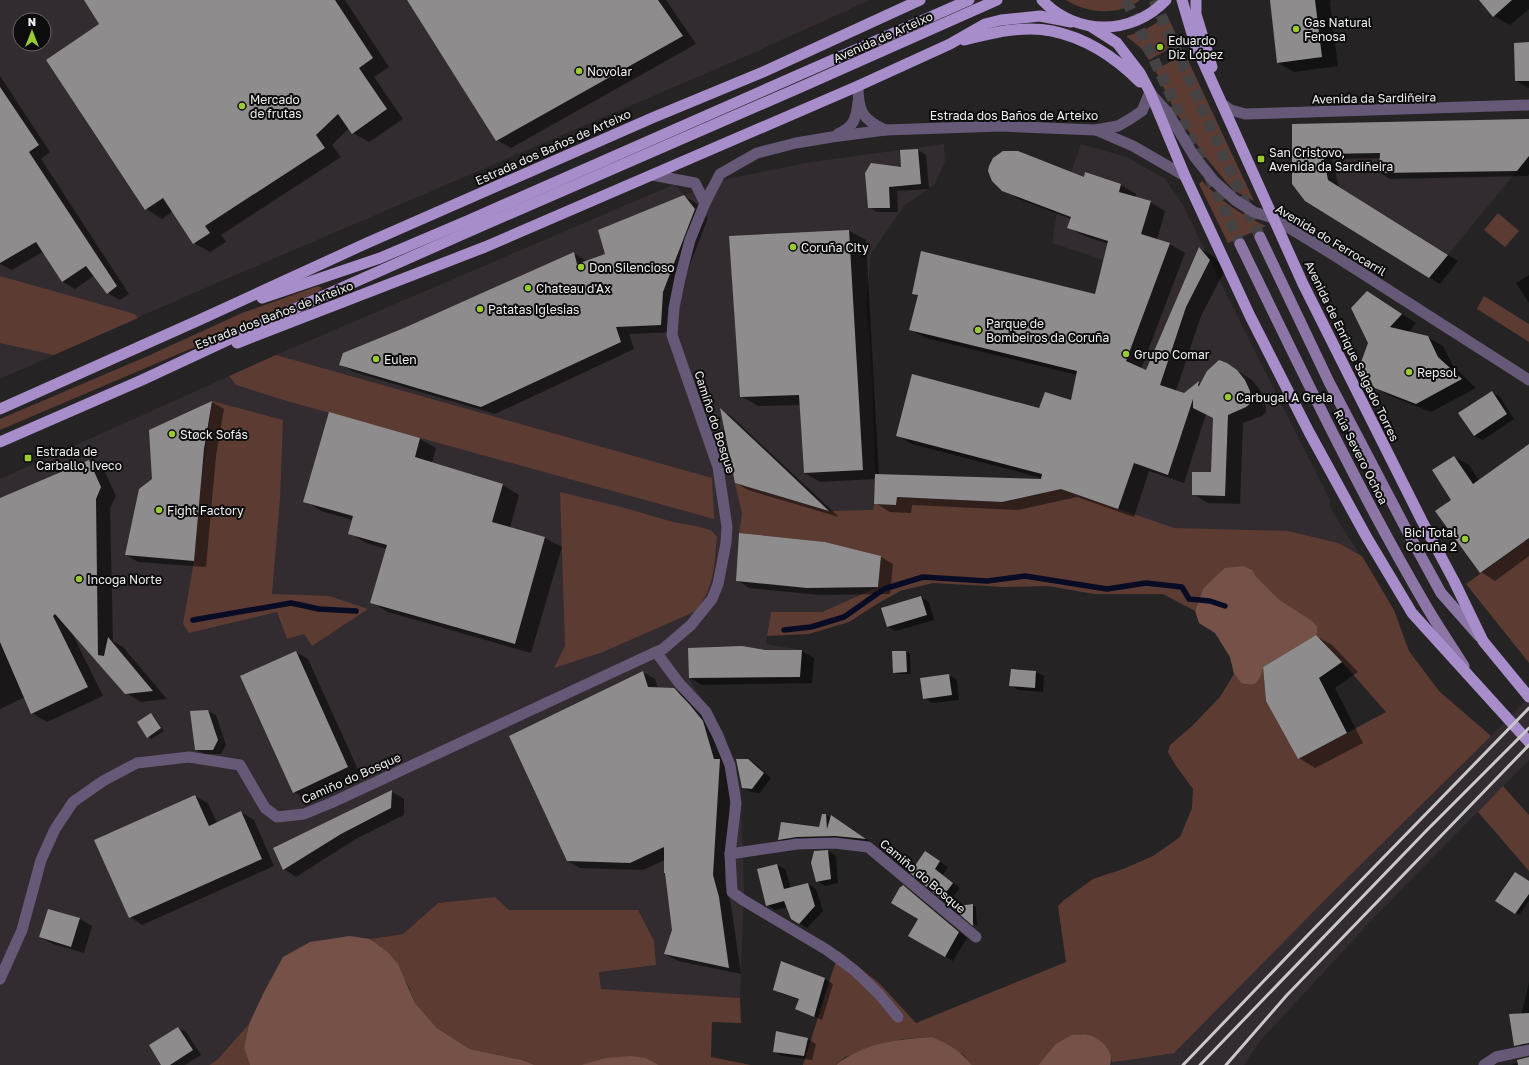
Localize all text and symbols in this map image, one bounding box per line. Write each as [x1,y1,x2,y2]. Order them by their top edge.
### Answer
street label: Avenida de Arteixo [831,8,935,66]
north arrow [12,12,52,52]
text: N [28,15,36,28]
place label: Gas Natural Fenosa [1304,15,1372,44]
marker: Gas Natural Fenosa [1291,24,1301,34]
place label: Eduardo Diz López [1168,33,1223,62]
marker: Eduardo Diz López [1155,42,1165,52]
place label: Novolar [587,64,632,79]
marker: Novolar [574,66,584,76]
street label: Avenida da Sardiñeira [1312,89,1436,107]
place label: Mercado de frutas [250,92,302,121]
marker: Mercado de frutas [237,101,247,111]
street label: Estrada dos Baños de Arteixo [473,106,633,188]
street label: Estrada dos Baños de Arteixo [930,108,1098,123]
place label: San Cristovo, Avenida da Sardiñeira [1269,145,1393,174]
marker: San Cristovo, Avenida da Sardiñeira [1256,154,1266,164]
street label: Avenida do Ferrocarril [1273,201,1389,279]
place label: Coruña City [801,240,869,255]
marker: Coruña City [788,242,798,252]
street label: Avenida de Enrique Salgado Torres [1302,258,1402,444]
place label: Don Silencioso [589,260,674,275]
marker: Don Silencioso [576,262,586,272]
street label: Estrada dos Baños de Arteixo [193,278,355,352]
place label: Chateau d'Ax [536,281,611,296]
marker: Chateau d'Ax [523,283,533,293]
place label: Patatas Iglesias [488,302,579,317]
marker: Patatas Iglesias [475,304,485,314]
place label: Parque de Bombeiros da Coruña [986,316,1109,345]
marker: Parque de Bombeiros da Coruña [973,325,983,335]
place label: Grupo Comar [1134,347,1210,362]
marker: Grupo Comar [1121,349,1131,359]
place label: Eulen [384,352,417,367]
marker: Eulen [371,354,381,364]
place label: Repsol [1417,365,1457,380]
marker: Repsol [1404,367,1414,377]
street label: Camiño do Bosque [691,369,739,475]
place label: Carbugal A Grela [1236,390,1333,405]
marker: Carbugal A Grela [1223,392,1233,402]
street label: Rúa Severo Ochoa [1331,407,1391,507]
place label: Støck Sofás [180,427,248,442]
marker: Støck Sofás [167,429,177,439]
place label: Estrada de Carballo, Iveco [36,444,122,473]
marker: Estrada de Carballo, Iveco [23,453,33,463]
place label: Fight Factory [167,503,244,518]
marker: Fight Factory [154,505,164,515]
place label: Bici Total Coruña 2 [1404,525,1457,554]
marker: Bici Total Coruña 2 [1460,534,1470,544]
place label: Incoga Norte [87,572,162,587]
marker: Incoga Norte [74,574,84,584]
street label: Camiño do Bosque [299,749,403,807]
street label: Camiño do Bosque [877,836,969,916]

